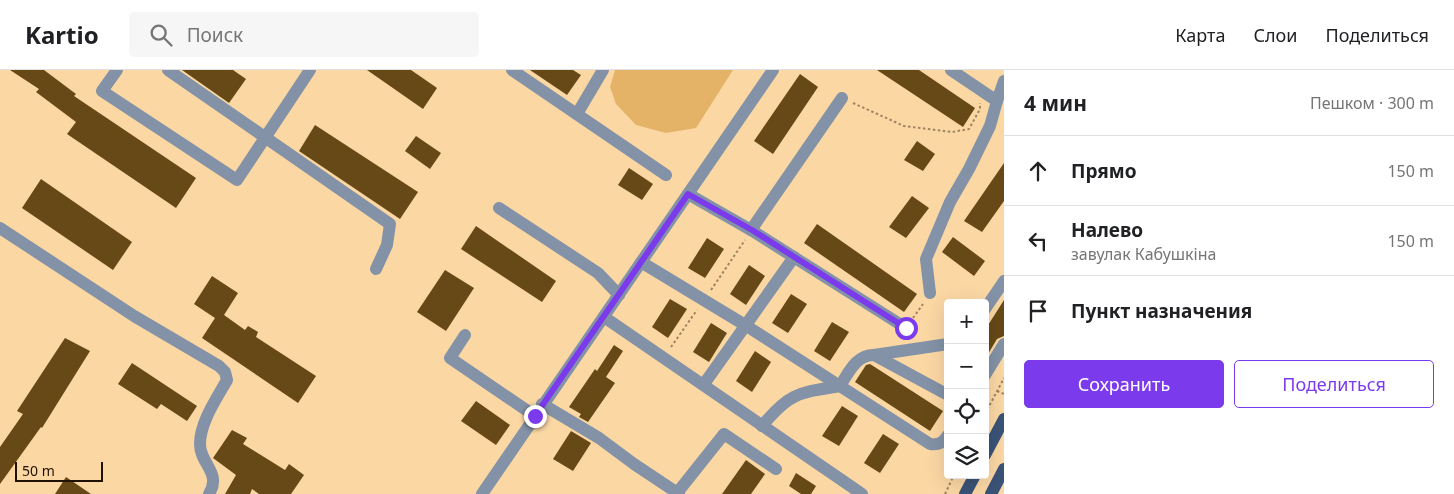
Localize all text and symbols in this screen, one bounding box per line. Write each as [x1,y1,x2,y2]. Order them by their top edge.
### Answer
search box [129,12,479,57]
text: Kartio [25,18,99,51]
icon: search [147,21,175,49]
text: Поиск [187,22,243,48]
text: Карта [1175,23,1225,47]
text: Слои [1253,23,1297,47]
text: Поделиться [1325,23,1429,47]
text: 4 мин [1024,89,1087,117]
text: Пешком · 300 m [1310,92,1434,114]
icon: ahead [1024,157,1052,185]
text: Прямо [1071,158,1137,184]
text: 150 m [1387,160,1434,182]
text: Налево [1071,217,1143,243]
icon: left [1024,227,1052,255]
text: 150 m [1387,230,1434,252]
text: завулак Кабушкіна [1071,243,1216,265]
icon: arrive [1024,297,1052,325]
text: Пункт назначения [1071,298,1252,324]
map controls [944,299,989,479]
button: + [944,299,989,344]
route start [895,317,918,340]
button: − [944,344,989,389]
button: Сохранить [1024,360,1224,408]
button: Поделиться [1234,360,1434,408]
button: locate [944,389,989,434]
route end [524,405,547,428]
button: layers [944,434,989,479]
scale bar [15,459,102,482]
text: 50 m [22,461,55,480]

